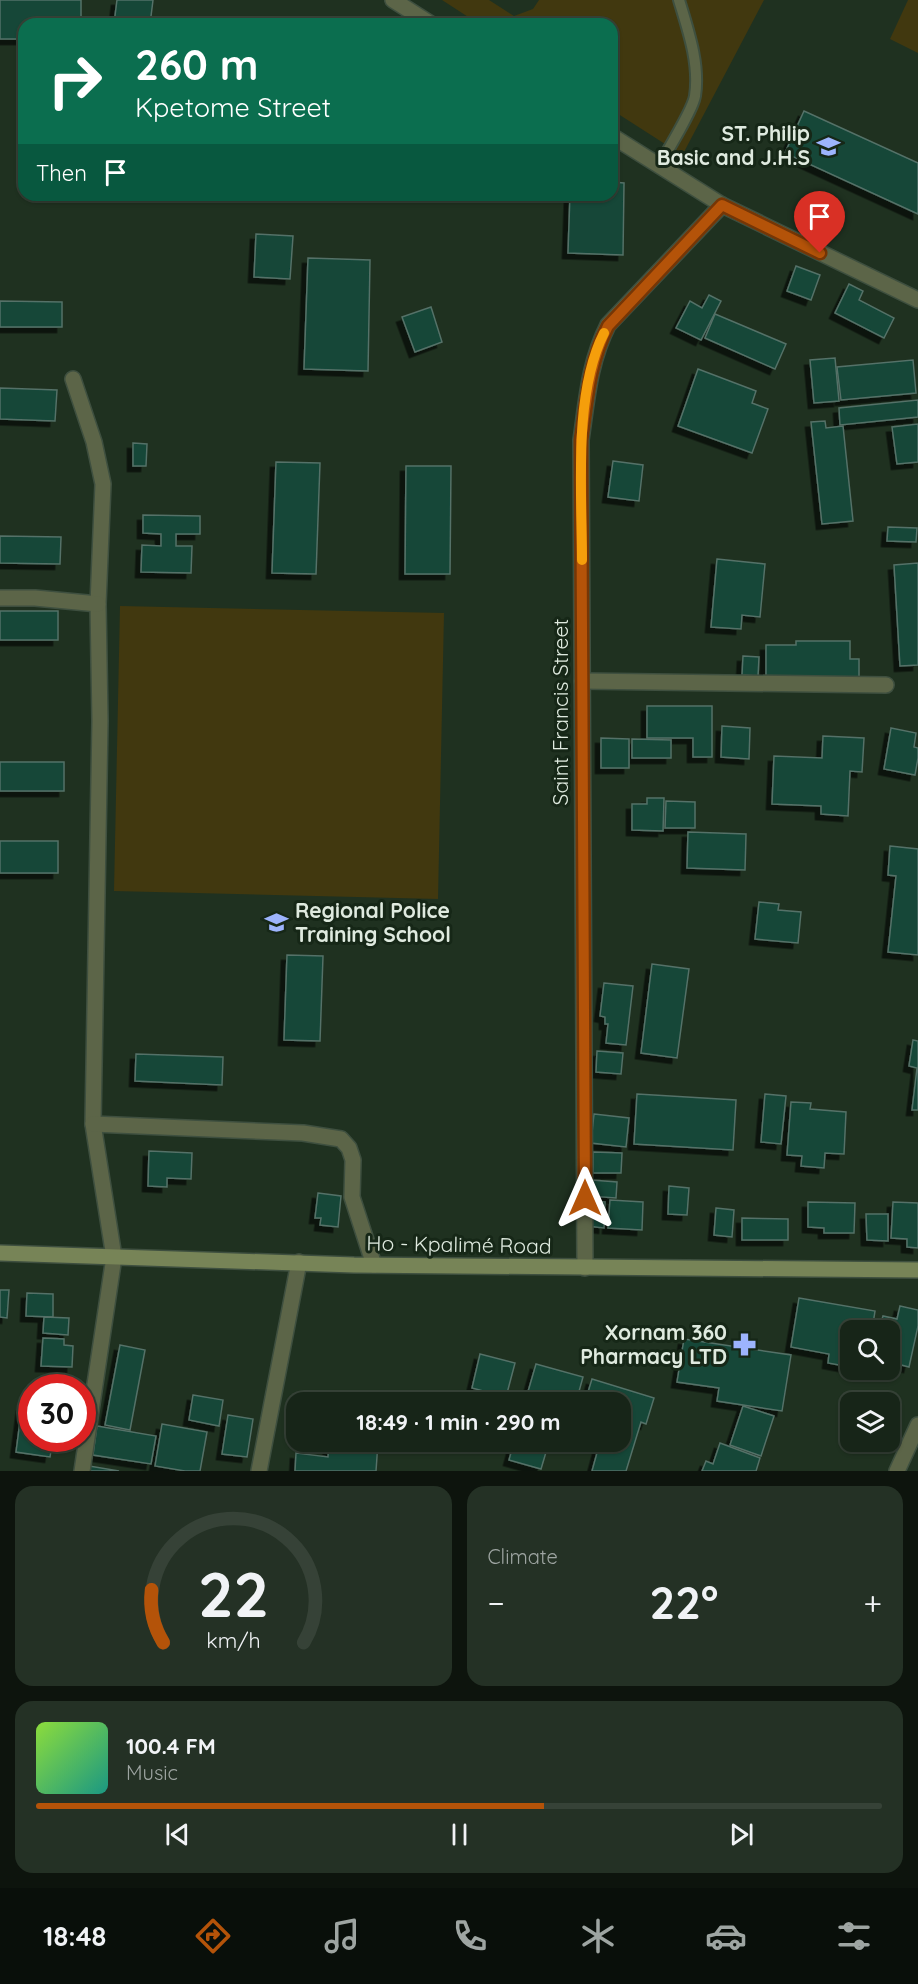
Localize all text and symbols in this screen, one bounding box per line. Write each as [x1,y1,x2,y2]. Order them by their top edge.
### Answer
text: 260 m [135,38,258,91]
icon: right [36,42,114,120]
text: Kpetome Street [135,90,331,124]
place label: ST. Philip Basic and J.H.S [657,120,810,170]
school or university icon: ST. Philip Basic and J.H.S [815,133,841,159]
icon: arrive [99,156,132,189]
text: Then [36,159,87,187]
pin [794,191,845,253]
icon: arrive [803,200,836,233]
street label: Saint Francis Street [547,619,573,805]
place label: Regional Police Training School [295,897,451,947]
school or university icon: Regional Police Training School [264,910,290,936]
position arrow [553,1166,617,1230]
street label: Ho - Kpalimé Road [366,1229,552,1259]
place label: Xornam 360 Pharmacy LTD [580,1319,727,1369]
map controls [840,1320,900,1452]
button: search [840,1320,900,1380]
pharmacy icon: Xornam 360 Pharmacy LTD [732,1332,758,1358]
speed limit sign: 30 [18,1374,96,1452]
button: layers [840,1392,900,1452]
text: 18:49 · 1 min · 290 m [356,1408,561,1436]
text: Climate [488,1544,558,1569]
text: 22 [198,1555,269,1633]
text: 22° [650,1574,718,1630]
text: − [488,1582,505,1623]
text: + [863,1582,882,1623]
text: km/h [206,1627,260,1653]
text: 100.4 FM [126,1732,216,1760]
text: Music [126,1760,178,1785]
icon: previous [161,1818,194,1851]
icon: pause [443,1818,476,1851]
icon: next [725,1818,758,1851]
icon: directions [192,1915,234,1957]
icon: music [321,1915,363,1957]
icon: phone [449,1915,491,1957]
icon: climate [577,1915,619,1957]
icon: car [705,1915,747,1957]
icon: filters [833,1915,875,1957]
text: 18:48 [43,1919,106,1953]

